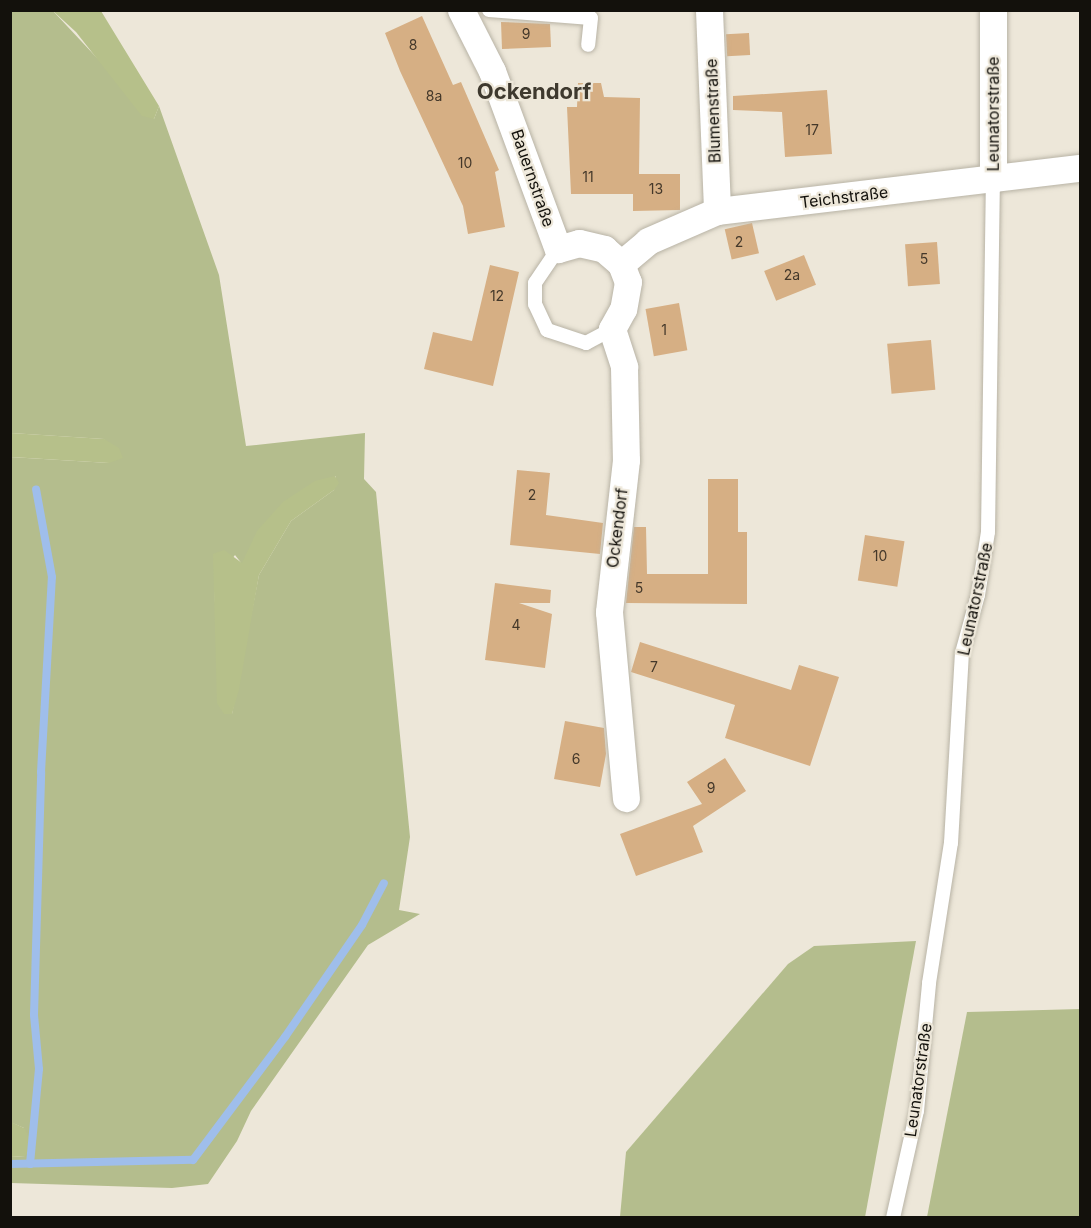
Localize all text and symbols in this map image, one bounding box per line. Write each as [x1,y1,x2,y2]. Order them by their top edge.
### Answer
house number: 9 [522,26,530,42]
house number: 8 [409,37,417,53]
street label: Leunatorstraße [983,57,1003,171]
street label: Blumenstraße [702,58,724,164]
district label: Ockendorf [477,79,591,105]
house number: 8a [426,88,442,104]
house number: 17 [805,122,819,138]
street label: Bauernstraße [507,127,559,229]
house number: 10 [458,155,472,171]
house number: 11 [582,169,594,185]
house number: 13 [649,181,663,197]
street label: Teichstraße [799,182,889,212]
house number: 2 [735,234,743,250]
house number: 5 [920,251,928,267]
house number: 2a [784,267,800,283]
house number: 12 [490,288,504,304]
house number: 1 [661,322,667,338]
house number: 2 [528,487,536,503]
street label: Ockendorf [603,487,631,569]
street label: Leunatorstraße [954,541,996,657]
house number: 10 [873,548,887,564]
house number: 5 [635,580,643,596]
house number: 4 [511,617,521,633]
house number: 7 [650,659,658,675]
house number: 6 [572,751,580,767]
house number: 9 [707,780,715,796]
street label: Leunatorstraße [901,1022,935,1138]

